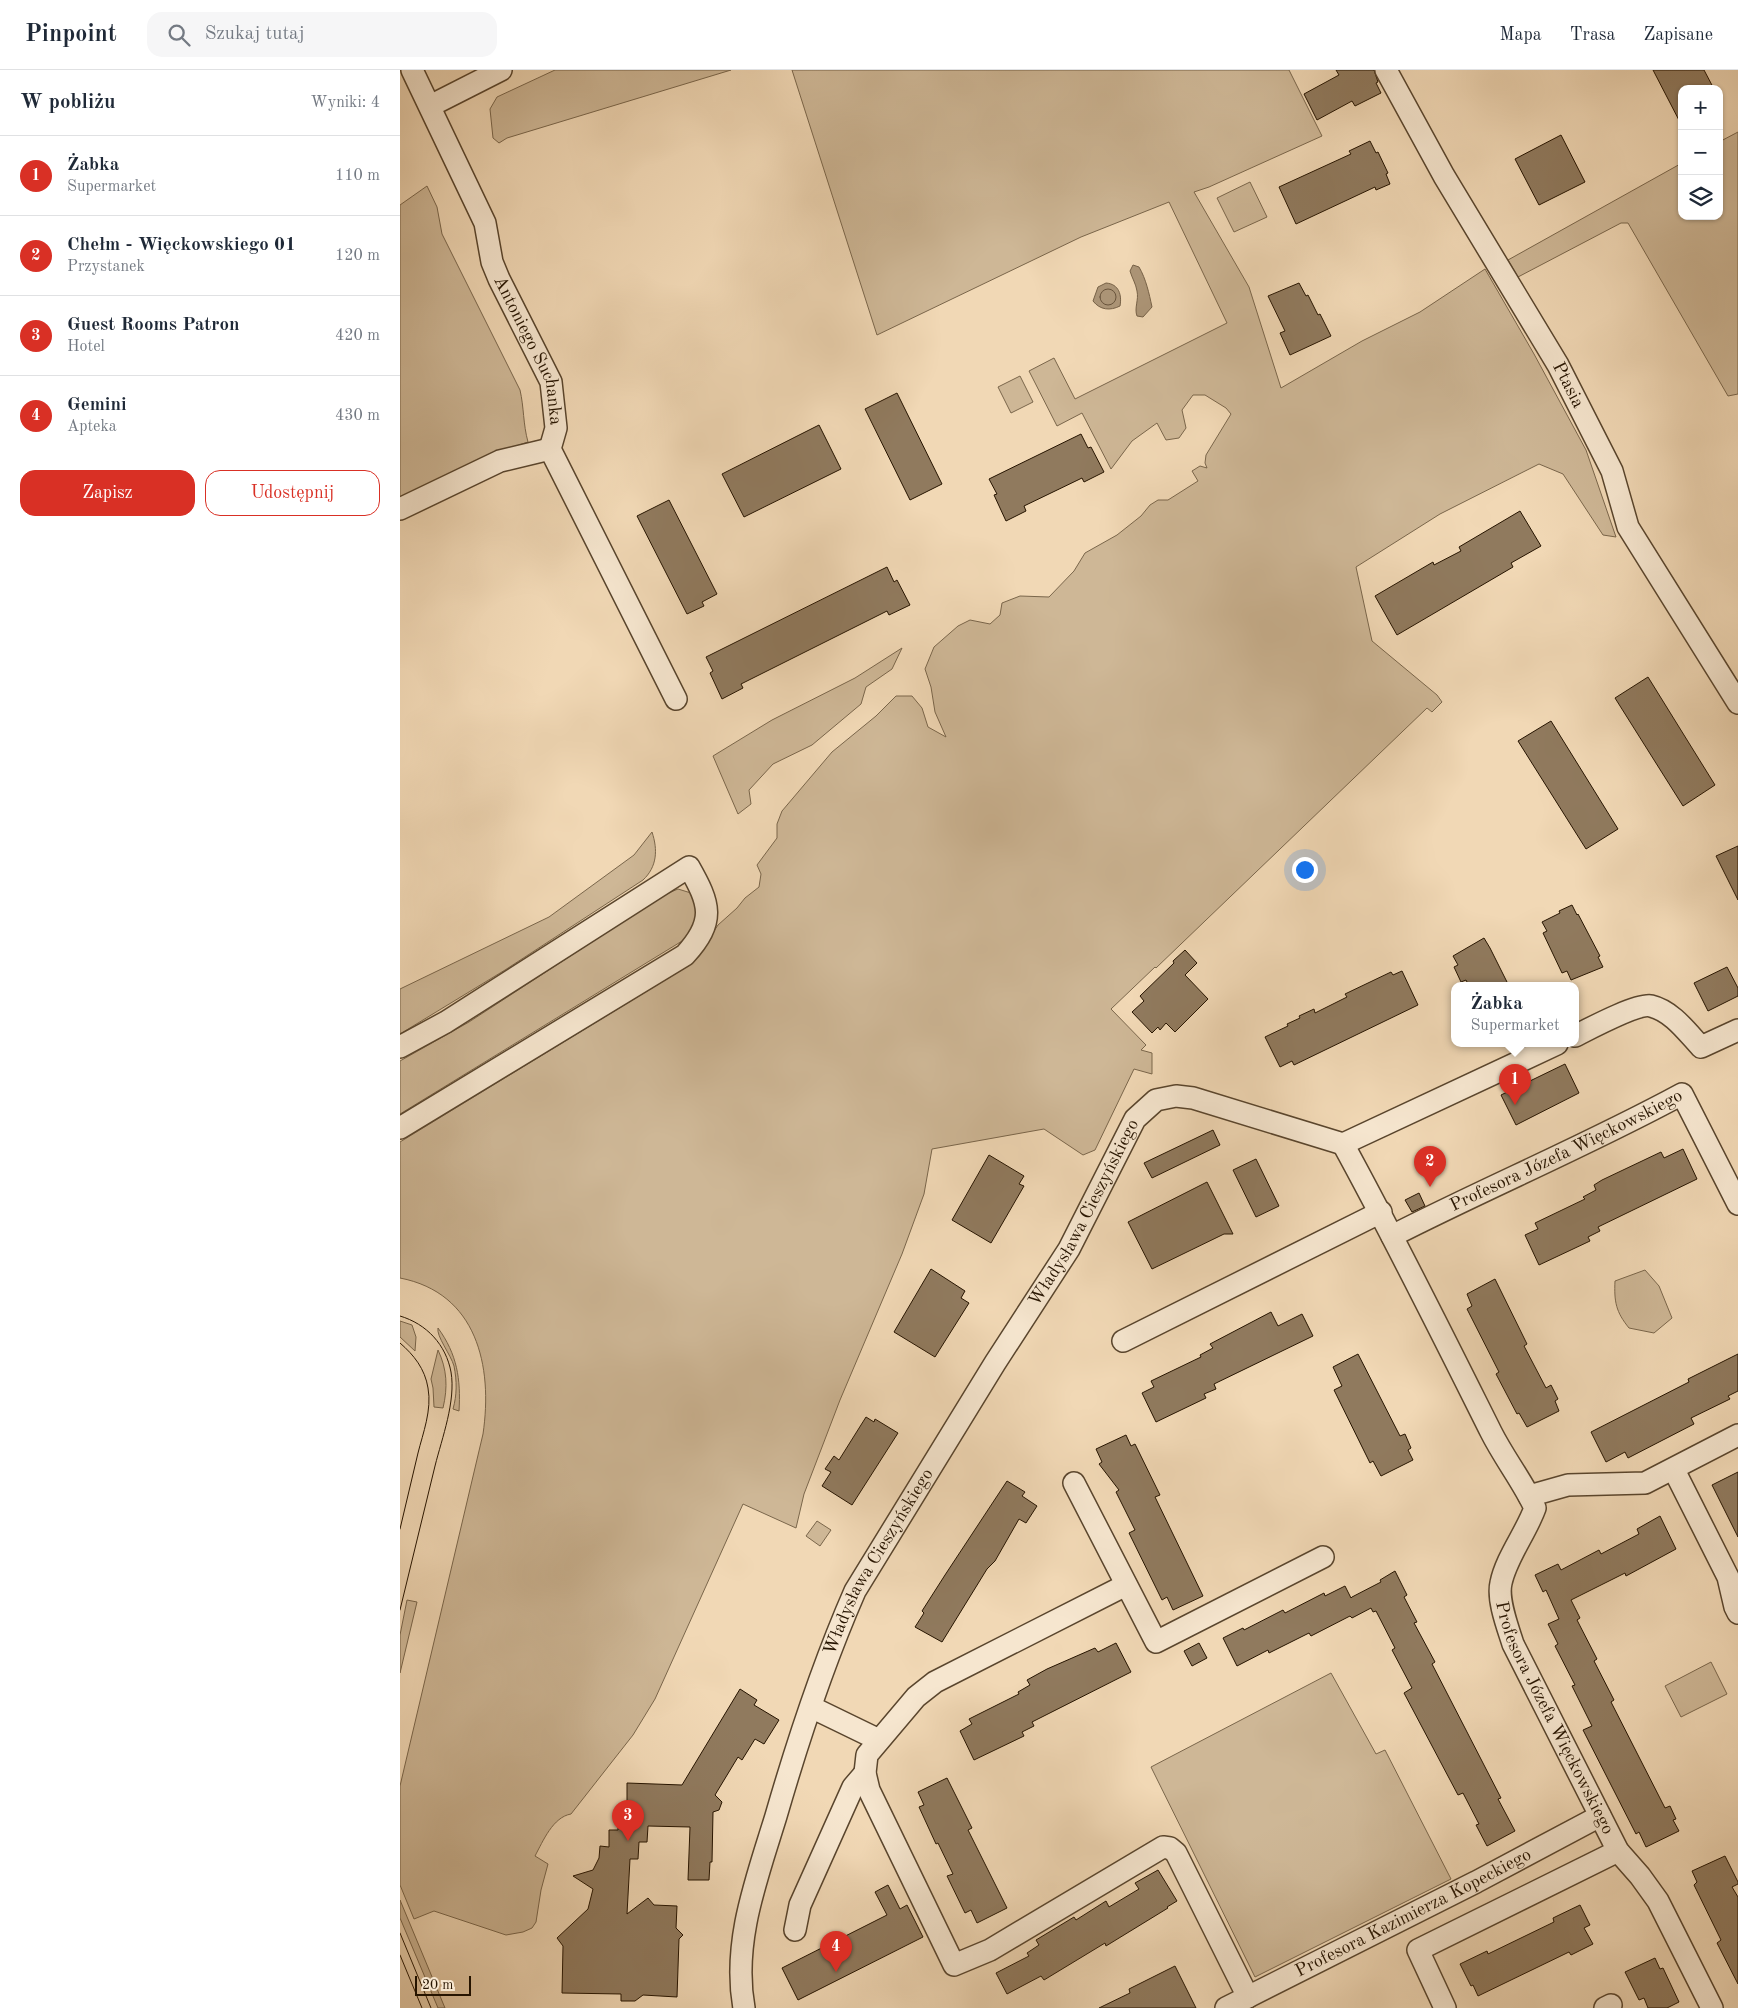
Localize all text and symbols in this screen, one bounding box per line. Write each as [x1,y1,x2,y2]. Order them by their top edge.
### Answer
search box [147,12,497,57]
icon: search [165,21,193,49]
text: Pinpoint [25,23,117,47]
text: Szukaj tutaj [205,25,305,44]
text: Mapa [1499,26,1542,44]
text: Trasa [1570,26,1615,44]
text: Zapisane [1643,26,1713,44]
map controls [1678,85,1723,220]
button: + [1678,85,1723,130]
text: W pobliżu [20,92,115,113]
text: Wyniki: 4 [311,95,380,111]
button: − [1678,130,1723,175]
text: Żabka [67,156,119,175]
text: 1 [31,168,41,184]
text: 110 m [335,168,380,184]
button: layers [1678,175,1723,220]
text: Supermarket [67,179,156,195]
text: Chełm - Więckowskiego 01 [67,236,296,255]
text: 2 [31,248,41,264]
text: 120 m [335,248,380,264]
text: Przystanek [67,259,145,275]
street label: Antoniego Suchanka [490,273,565,426]
text: Guest Rooms Patron [67,316,240,335]
text: 3 [31,328,41,344]
text: 420 m [335,328,380,344]
text: Hotel [67,339,105,355]
street label: Ptasia [1549,359,1587,411]
text: Gemini [67,396,127,415]
text: 4 [31,408,41,424]
text: 430 m [335,408,380,424]
text: Apteka [67,419,117,435]
button: Zapisz [20,470,195,516]
button: Udostępnij [205,470,380,516]
your location [1292,857,1318,883]
popup [1451,982,1579,1047]
text: Żabka [1470,995,1523,1014]
text: Supermarket [1470,1018,1560,1034]
pin: 1 [1499,1064,1531,1105]
street label: Profesora Józefa Więckowskiego [1447,1086,1686,1215]
street label: Władysława Cieszyńskiego [1026,1116,1142,1309]
pin: 2 [1414,1146,1446,1187]
street label: Władysława Cieszyńskiego [821,1466,937,1657]
street label: Profesora Józefa Więckowskiego [1492,1600,1617,1837]
pin: 3 [612,1800,644,1841]
street label: Profesora Kazimierza Kopeckiego [1292,1845,1534,1981]
pin: 4 [820,1931,852,1972]
scale bar [415,1973,471,1996]
text: 20 m [422,1978,453,1992]

